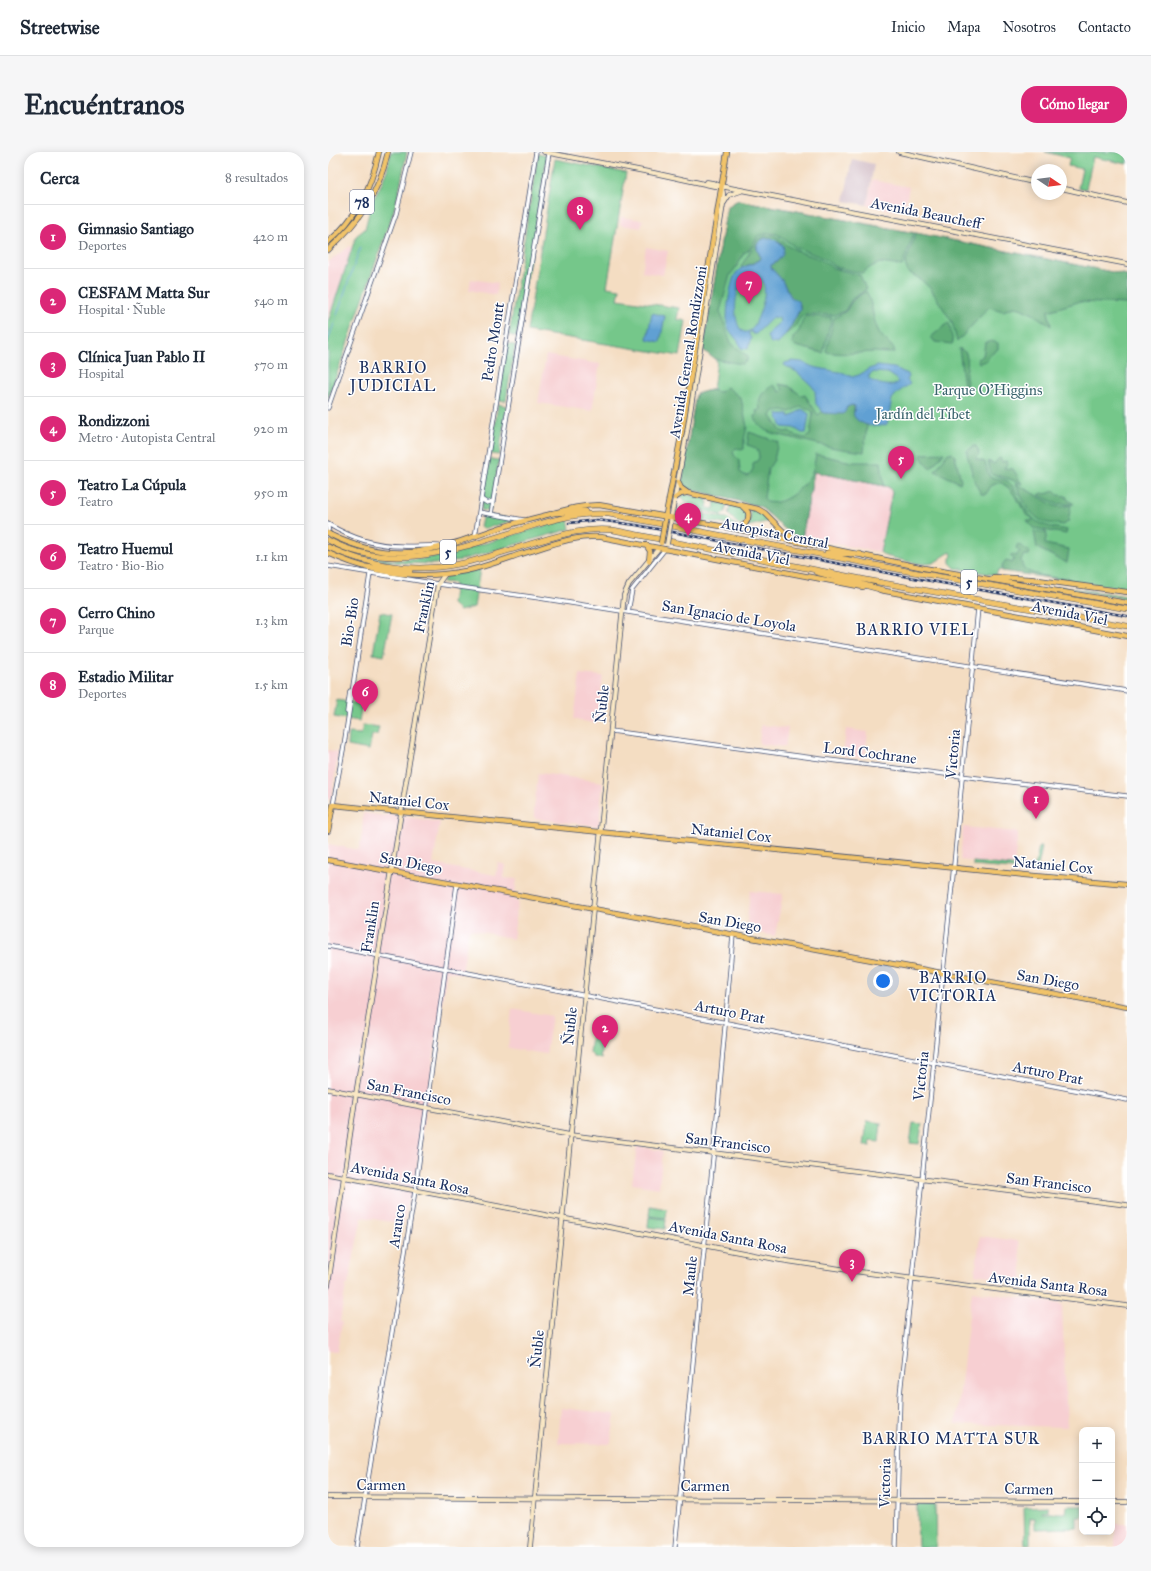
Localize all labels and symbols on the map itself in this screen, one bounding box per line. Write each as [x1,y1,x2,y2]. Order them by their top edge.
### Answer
north arrow [1031,164,1067,200]
road number: 78 [350,190,374,214]
street label: Avenida Beaucheff [868,193,986,233]
pin: 8 [567,197,593,230]
street label: Avenida General Rondizzoni [665,264,711,441]
pin: 7 [736,271,762,304]
street label: Pedro Montt [478,300,508,383]
district label: BARRIO JUDICIAL [348,358,436,396]
park label: Parque O'Higgins [934,381,1042,400]
park label: Jardín del Tíbet [874,405,971,424]
pin: 5 [888,446,914,479]
pin: 4 [675,503,701,536]
street label: Autopista Central [719,514,831,552]
street label: Avenida Viel [712,537,792,569]
road number: 5 [440,540,456,564]
road number: 5 [961,570,977,594]
street label: Franklin [410,579,438,635]
street label: Bio-Bio [337,596,363,648]
street label: San Ignacio de Loyola [661,596,798,636]
street label: Avenida Viel [1030,597,1110,629]
district label: BARRIO VIEL [856,620,974,639]
pin: 6 [352,679,378,712]
street label: Ñuble [591,684,613,724]
street label: Victoria [942,728,964,781]
street label: Lord Cochrane [822,738,918,768]
pin: 1 [1023,786,1049,819]
street label: Nataniel Cox [368,788,450,814]
street label: Nataniel Cox [690,820,772,846]
street label: San Diego [378,848,444,878]
street label: Nataniel Cox [1012,853,1094,878]
street label: Franklin [357,900,383,954]
street label: San Diego [697,908,763,936]
street label: San Diego [1015,966,1081,994]
district label: BARRIO VICTORIA [908,968,997,1005]
your location [873,971,893,991]
street label: Arturo Prat [692,996,767,1028]
street label: Ñuble [559,1006,581,1046]
pin: 2 [592,1015,618,1048]
street label: Victoria [909,1050,933,1103]
street label: Arturo Prat [1010,1057,1085,1089]
street label: San Francisco [365,1075,453,1109]
street label: San Francisco [684,1129,772,1157]
street label: Avenida Santa Rosa [348,1158,471,1198]
street label: San Francisco [1005,1169,1093,1197]
street label: Arauco [385,1203,409,1250]
street label: Avenida Santa Rosa [666,1217,789,1257]
pin: 3 [839,1249,865,1282]
street label: Maule [679,1255,701,1297]
street label: Avenida Santa Rosa [986,1268,1109,1300]
street label: Ñuble [526,1329,548,1369]
district label: BARRIO MATTA SUR [862,1429,1040,1448]
street label: Victoria [876,1457,894,1509]
street label: Carmen [356,1476,406,1494]
street label: Carmen [680,1477,730,1495]
street label: Carmen [1004,1480,1054,1498]

